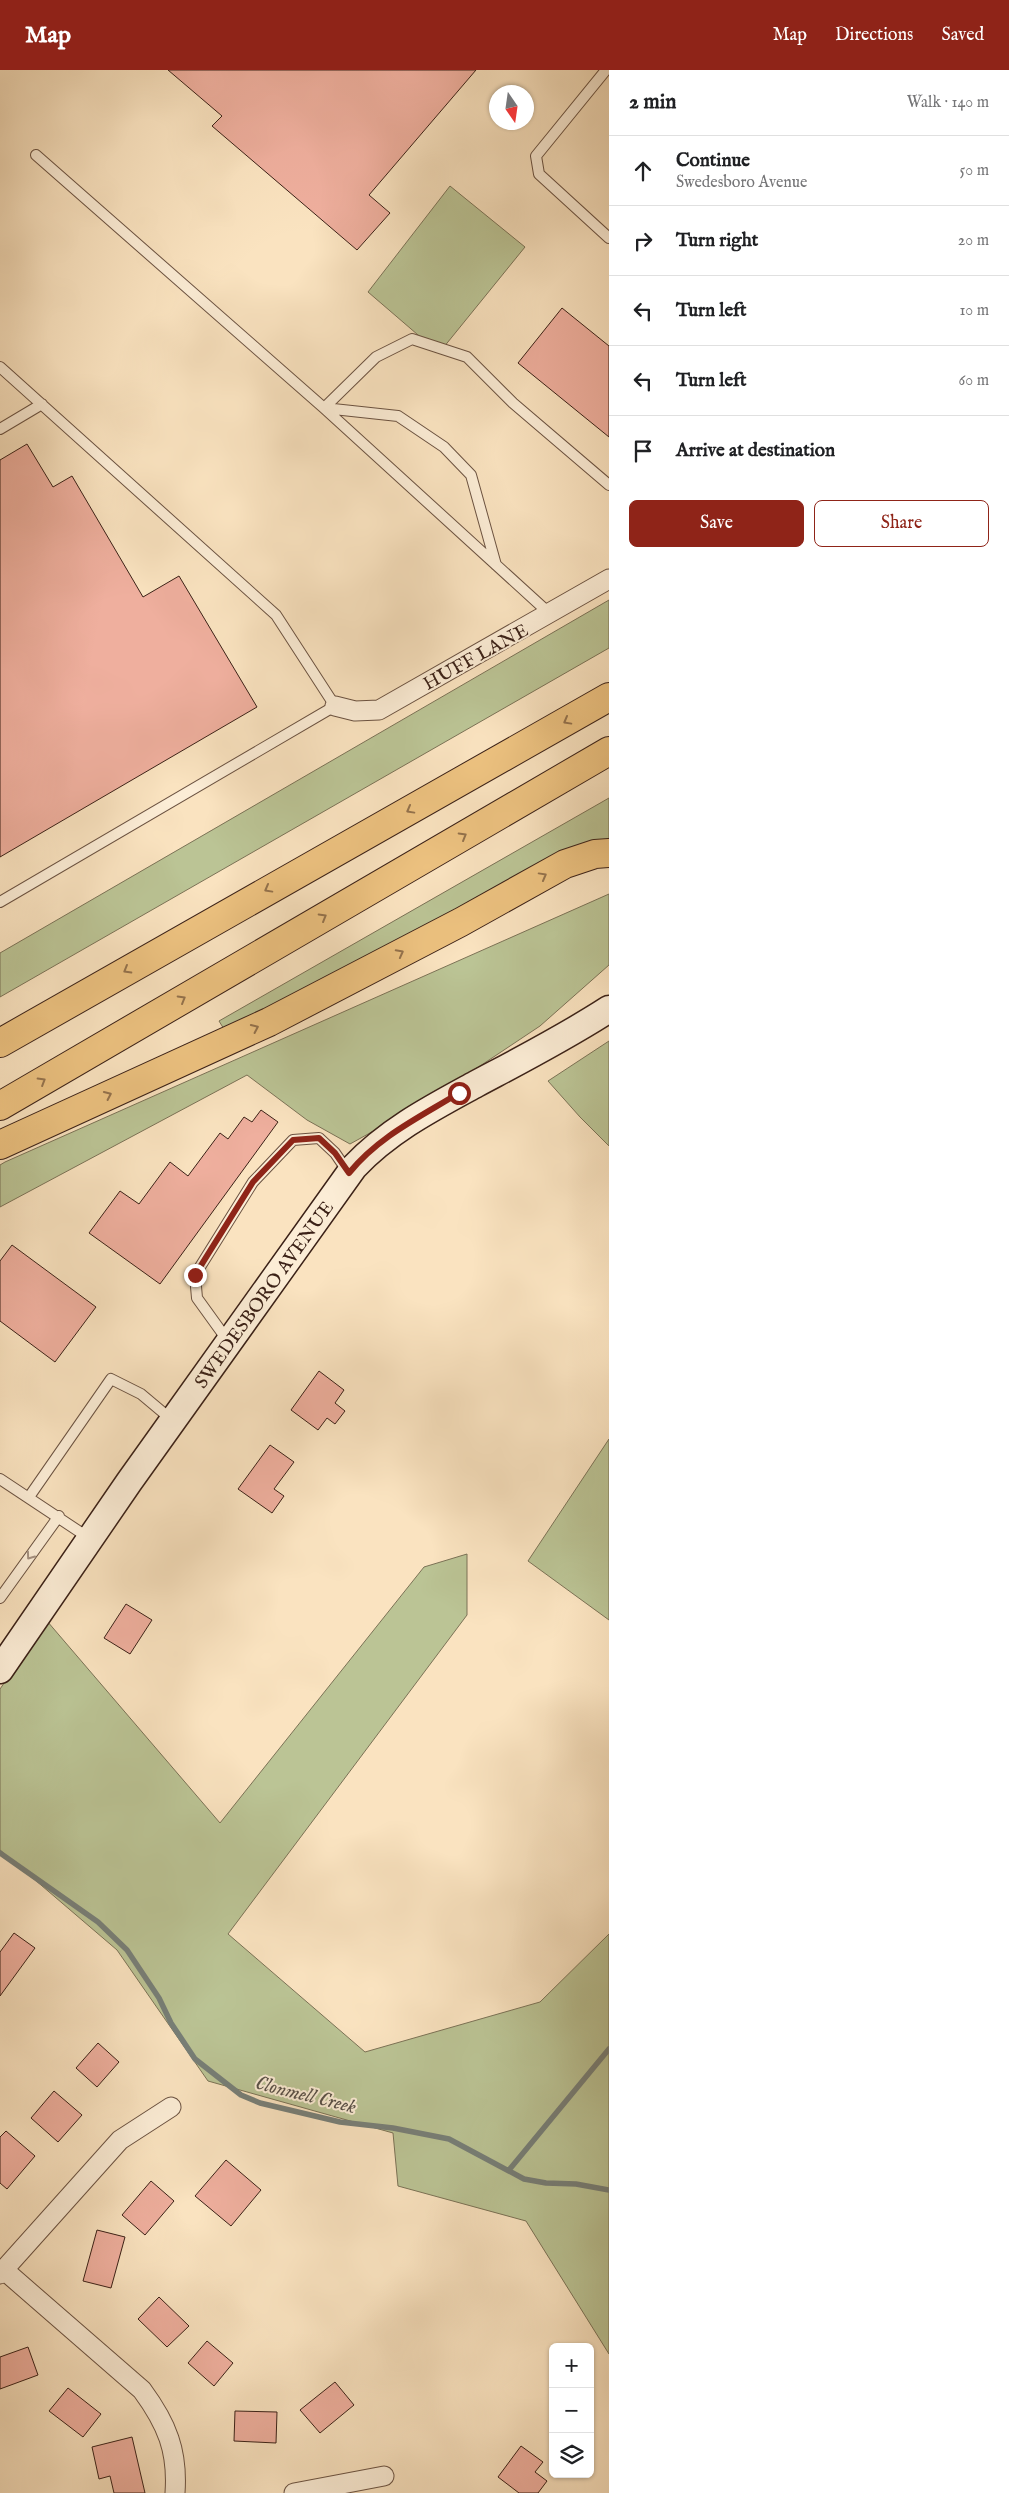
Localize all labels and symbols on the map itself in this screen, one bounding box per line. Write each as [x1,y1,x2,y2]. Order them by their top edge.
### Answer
north arrow [489,85,534,130]
street label: HUFF LANE [419,619,533,697]
one-way arrow [563,715,572,725]
one-way arrow [406,803,415,813]
one-way arrow [458,833,467,843]
one-way arrow [537,872,546,882]
one-way arrow [265,883,274,893]
one-way arrow [317,914,326,924]
one-way arrow [395,949,404,959]
one-way arrow [123,964,132,974]
one-way arrow [177,995,186,1005]
one-way arrow [250,1023,259,1034]
one-way arrow [36,1078,45,1088]
route start [448,1082,471,1105]
one-way arrow [103,1091,112,1102]
street label: SWEDESBORO AVENUE [190,1197,340,1393]
route end [184,1264,207,1287]
one-way arrow [27,1550,36,1560]
water label: Clonmell Creek [253,2071,359,2120]

